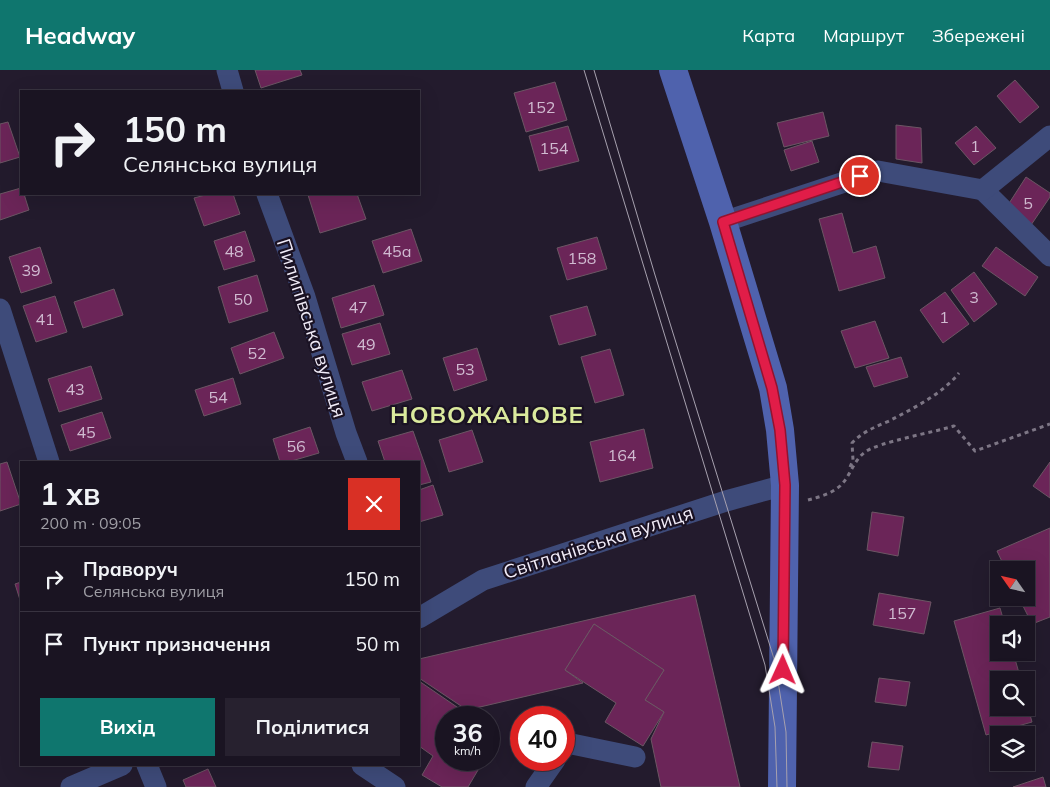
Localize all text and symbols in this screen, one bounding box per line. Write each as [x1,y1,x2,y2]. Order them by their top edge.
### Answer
text: Headway [25,20,135,50]
text: Карта [742,24,795,47]
text: Маршрут [823,24,904,47]
text: Збережені [932,24,1025,47]
house number: 152 [527,97,555,117]
text: 150 m [123,107,227,151]
icon: right [40,110,105,175]
house number: 1 [970,136,980,156]
house number: 154 [540,138,569,158]
text: Селянська вулиця [123,150,317,178]
pin [839,155,881,197]
icon: arrive [846,162,874,190]
house number: 5 [1023,193,1033,213]
street label: Пилипівська вулиця [272,236,352,420]
house number: 48 [224,241,244,261]
house number: 45а [383,241,411,261]
house number: 158 [568,248,596,268]
house number: 39 [21,260,41,280]
house number: 3 [969,287,979,307]
house number: 50 [233,289,253,309]
house number: 47 [348,297,368,317]
house number: 1 [939,307,949,327]
house number: 41 [35,309,55,329]
house number: 49 [356,334,376,354]
house number: 52 [247,343,267,363]
house number: 53 [455,359,475,379]
house number: 43 [65,379,85,399]
house number: 54 [208,387,228,407]
district label: НОВОЖАНОВЕ [390,399,584,429]
house number: 45 [76,422,96,442]
house number: 56 [286,436,306,456]
house number: 164 [608,445,637,465]
text: 1 хв [40,475,100,513]
button: close [348,478,400,530]
street label: Світланівська вулиця [500,500,696,584]
text: 200 m · 09:05 [40,513,141,533]
text: Праворуч [83,557,178,581]
north arrow [990,561,1035,606]
map controls [990,561,1035,771]
icon: right [40,565,68,593]
text: 150 m [344,567,400,591]
text: Селянська вулиця [83,581,224,601]
house number: 157 [888,603,916,623]
button: sound [990,616,1035,661]
icon: arrive [40,630,68,658]
text: Пункт призначення [83,632,271,656]
text: 50 m [356,632,400,656]
position arrow [756,643,808,695]
button: search [990,671,1035,716]
button: Вихід [40,698,215,756]
button: Поділитися [225,698,400,756]
speed limit sign: 40 [510,706,575,771]
text: 36 [452,717,483,748]
button: layers [990,726,1035,771]
text: km/h [454,743,481,758]

